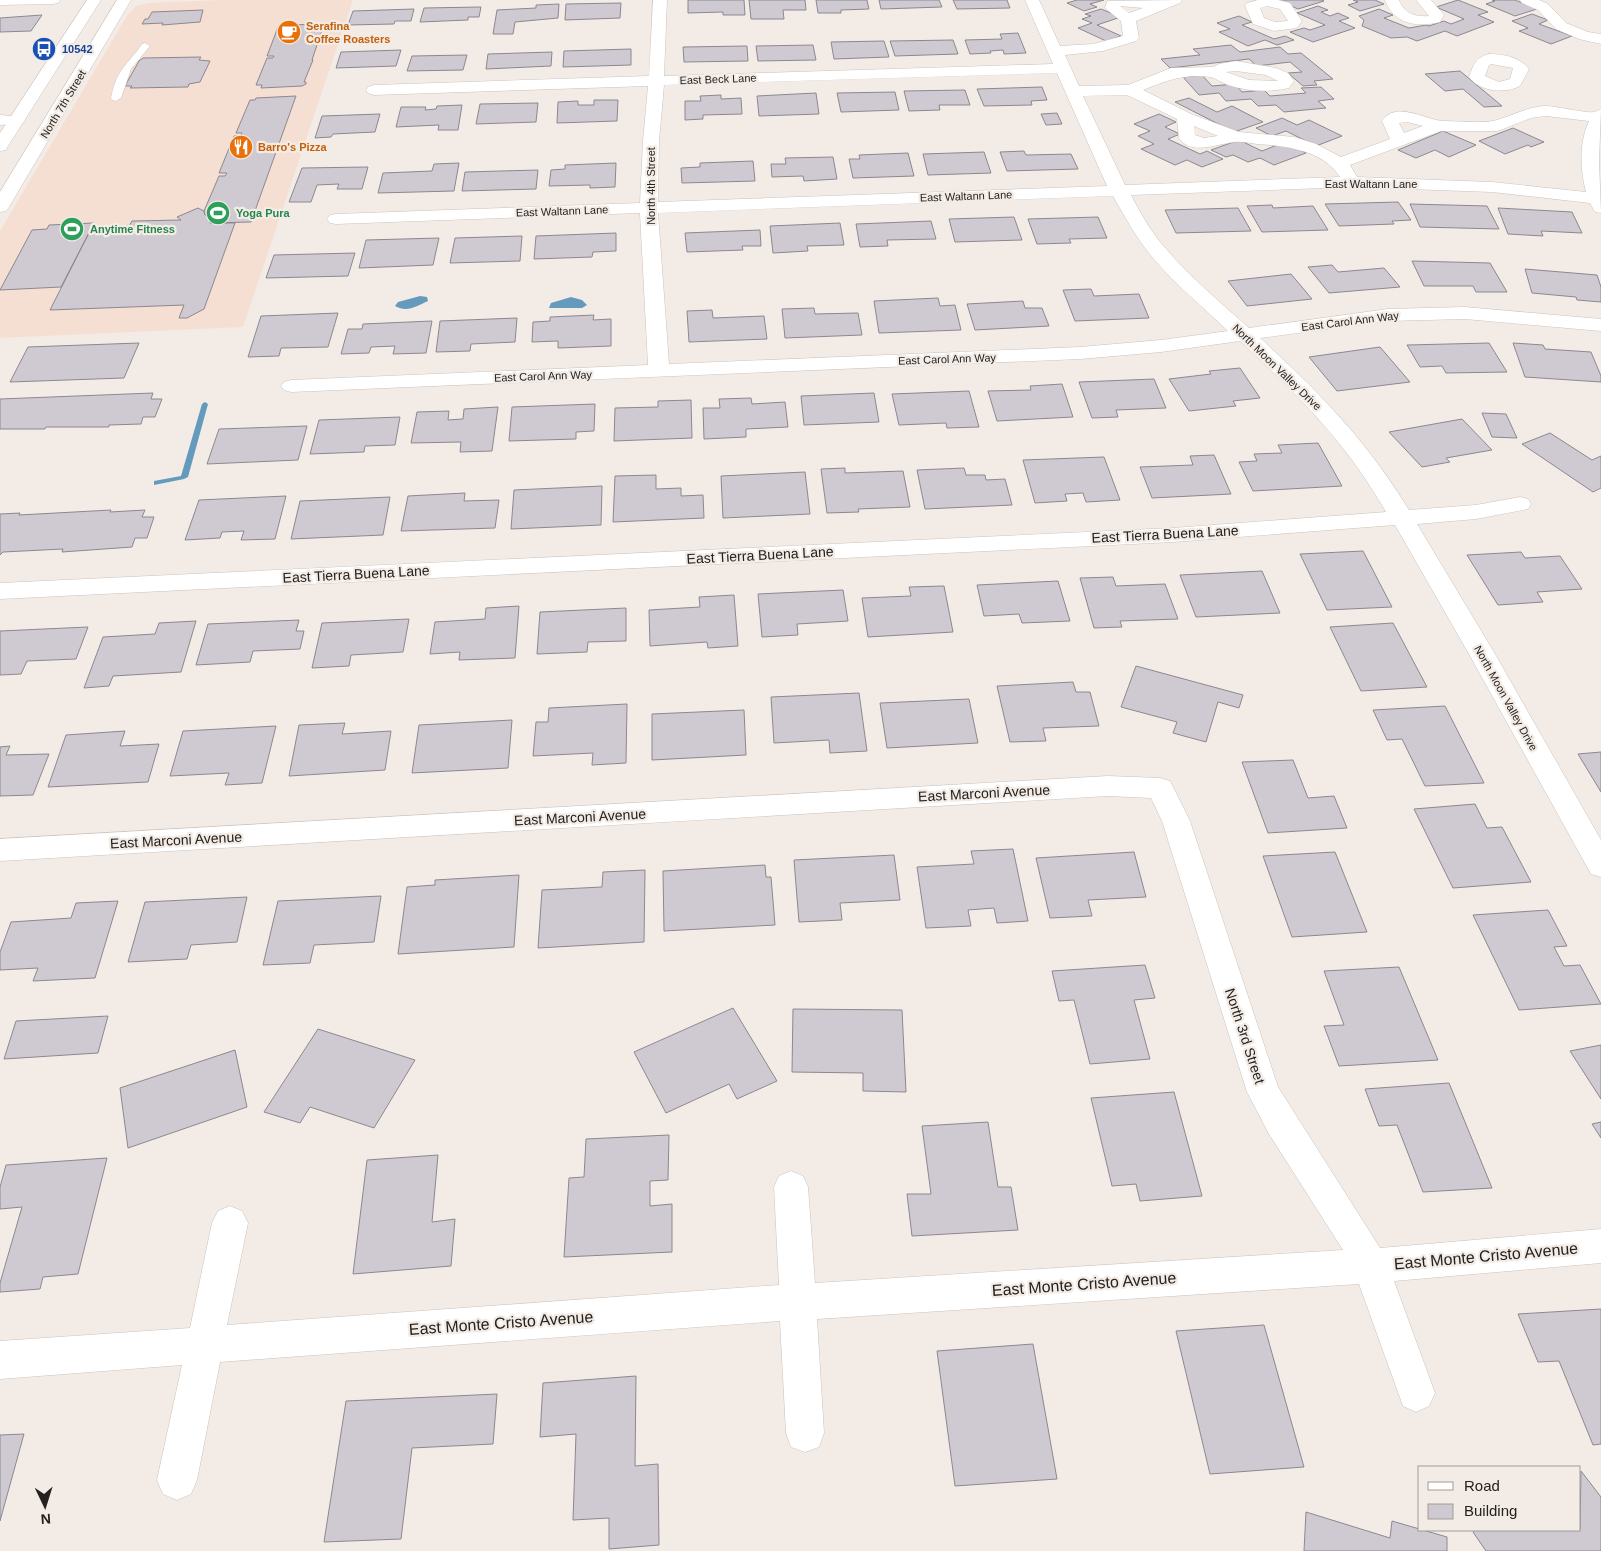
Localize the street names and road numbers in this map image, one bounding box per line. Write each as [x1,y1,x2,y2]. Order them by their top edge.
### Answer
street label: North 7th Street [38,68,88,140]
street label: East Beck Lane [679,72,757,86]
street label: North 4th Street [645,147,657,225]
street label: East Waltann Lane [1325,178,1417,190]
street label: East Waltann Lane [920,188,1012,204]
street label: East Waltann Lane [516,203,608,219]
street label: East Carol Ann Way [1301,309,1400,333]
street label: North Moon Valley Drive [1230,322,1324,412]
street label: East Carol Ann Way [898,351,997,367]
street label: East Carol Ann Way [494,368,593,384]
street label: East Tierra Buena Lane [1091,522,1239,546]
street label: East Tierra Buena Lane [686,543,834,567]
street label: East Tierra Buena Lane [282,562,430,586]
street label: North Moon Valley Drive [1472,643,1540,753]
street label: East Marconi Avenue [918,782,1051,804]
street label: East Marconi Avenue [514,806,647,828]
street label: East Marconi Avenue [110,829,243,851]
street label: North 3rd Street [1222,986,1268,1086]
street label: East Monte Cristo Avenue [1393,1239,1579,1273]
street label: East Monte Cristo Avenue [991,1269,1177,1299]
street label: East Monte Cristo Avenue [408,1308,594,1338]

